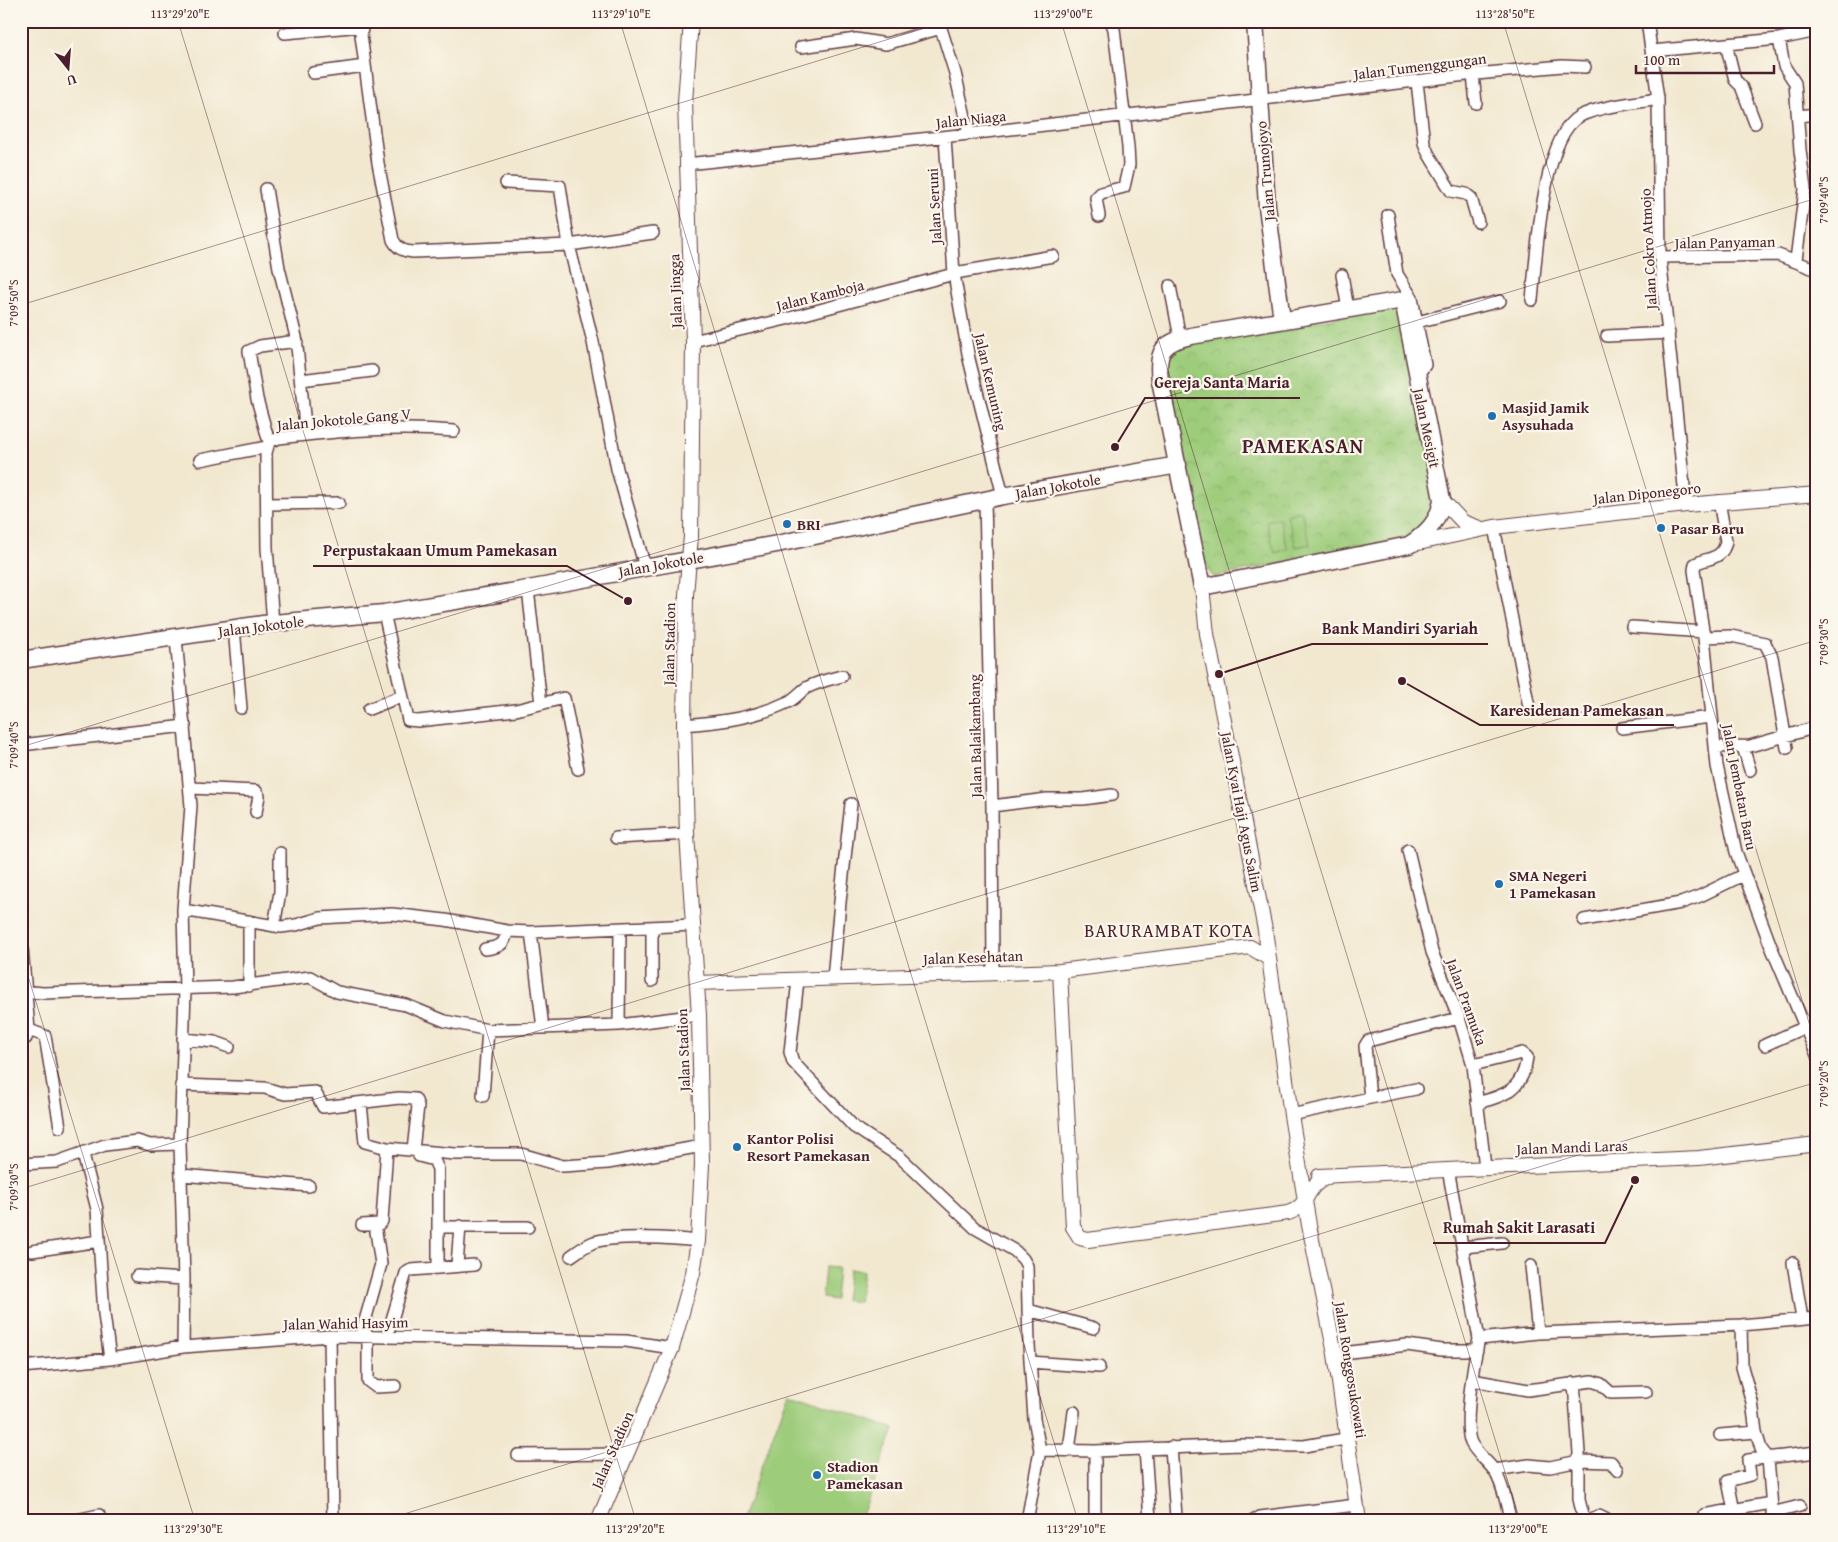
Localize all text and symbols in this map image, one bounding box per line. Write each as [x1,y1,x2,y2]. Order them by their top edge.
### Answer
text: 113°29'20"E [150,5,210,22]
text: 113°29'10"E [591,5,651,22]
text: 113°29'00"E [1033,5,1093,22]
text: 113°28'50"E [1475,5,1535,22]
north arrow [42,42,92,92]
scale bar [1636,42,1773,74]
street label: Jalan Tumenggungan [1350,47,1488,85]
text: 100 m [1643,49,1681,70]
text: U [64,69,79,92]
street label: Jalan Niaga [933,105,1007,133]
street label: Jalan Trunojoyo [1250,120,1280,224]
street label: Jalan Seruni [922,167,947,247]
text: 7°09'40"S [1815,176,1832,224]
street label: Jalan Cokro Atmojo [1634,188,1662,312]
street label: Jalan Panyaman [1673,231,1776,253]
street label: Jalan Jingga [663,254,687,330]
street label: Jalan Kamboja [772,274,866,317]
text: 7°09'50"S [5,279,22,327]
street label: Jalan Kemuning [969,329,1013,433]
callout: Gereja Santa Maria [1145,367,1300,398]
text: Gereja Santa Maria [1154,370,1290,394]
street label: Jalan Mesigit [1408,384,1446,471]
place label: Masjid Jamik Asysuhada [1502,397,1589,435]
street label: Jalan Jokotole Gang V [274,403,412,436]
marker: Masjid Jamik Asysuhada [1486,410,1498,422]
district label: PAMEKASAN [1242,431,1364,460]
street label: Jalan Jokotole [1012,468,1102,504]
street label: Jalan Diponegoro [1590,477,1702,509]
place label: BRI [797,514,821,535]
marker: BRI [781,518,793,530]
place label: Pasar Baru [1671,518,1745,539]
marker: Pasar Baru [1655,522,1667,534]
callout: Perpustakaan Umum Pamekasan [313,535,567,566]
text: Perpustakaan Umum Pamekasan [323,538,558,562]
street label: Jalan Jokotole [615,546,705,582]
street label: Jalan Stadion [658,602,680,688]
street label: Jalan Jokotole [215,610,305,642]
callout: Bank Mandiri Syariah [1312,613,1488,644]
text: Bank Mandiri Syariah [1322,616,1479,640]
text: 7°09'30"S [1815,618,1832,666]
street label: Jalan Balaikambang [963,673,987,800]
callout: Karesidenan Pamekasan [1480,694,1674,725]
text: Karesidenan Pamekasan [1490,698,1664,722]
street label: Jalan Jembatan Baru [1717,720,1763,853]
text: 7°09'40"S [5,721,22,769]
street label: Jalan Kyai Haji Agus Salim [1216,728,1268,895]
place label: SMA Negeri 1 Pamekasan [1509,865,1596,903]
marker: SMA Negeri 1 Pamekasan [1493,878,1505,890]
district label: BARURAMBAT KOTA [1084,917,1254,944]
street label: Jalan Kesehatan [921,945,1024,969]
street label: Jalan Pramuka [1441,954,1492,1048]
street label: Jalan Stadion [671,1008,695,1094]
text: 7°09'20"S [1815,1060,1832,1108]
place label: Kantor Polisi Resort Pamekasan [747,1128,870,1166]
street label: Jalan Mandi Laras [1514,1135,1628,1160]
marker: Kantor Polisi Resort Pamekasan [731,1141,743,1153]
text: 7°09'30"S [5,1163,22,1211]
callout: Rumah Sakit Larasati [1433,1212,1605,1243]
text: Rumah Sakit Larasati [1443,1215,1595,1239]
street label: Jalan Ronggosukowati [1330,1298,1372,1440]
street label: Jalan Wahid Hasyim [281,1311,409,1335]
street label: Jalan Stadion [585,1407,639,1494]
place label: Stadion Pamekasan [827,1456,903,1494]
marker: Stadion Pamekasan [811,1469,823,1481]
text: 113°29'30"E [163,1520,223,1537]
text: 113°29'20"E [605,1520,665,1537]
text: 113°29'10"E [1046,1520,1106,1537]
text: 113°29'00"E [1488,1520,1548,1537]

